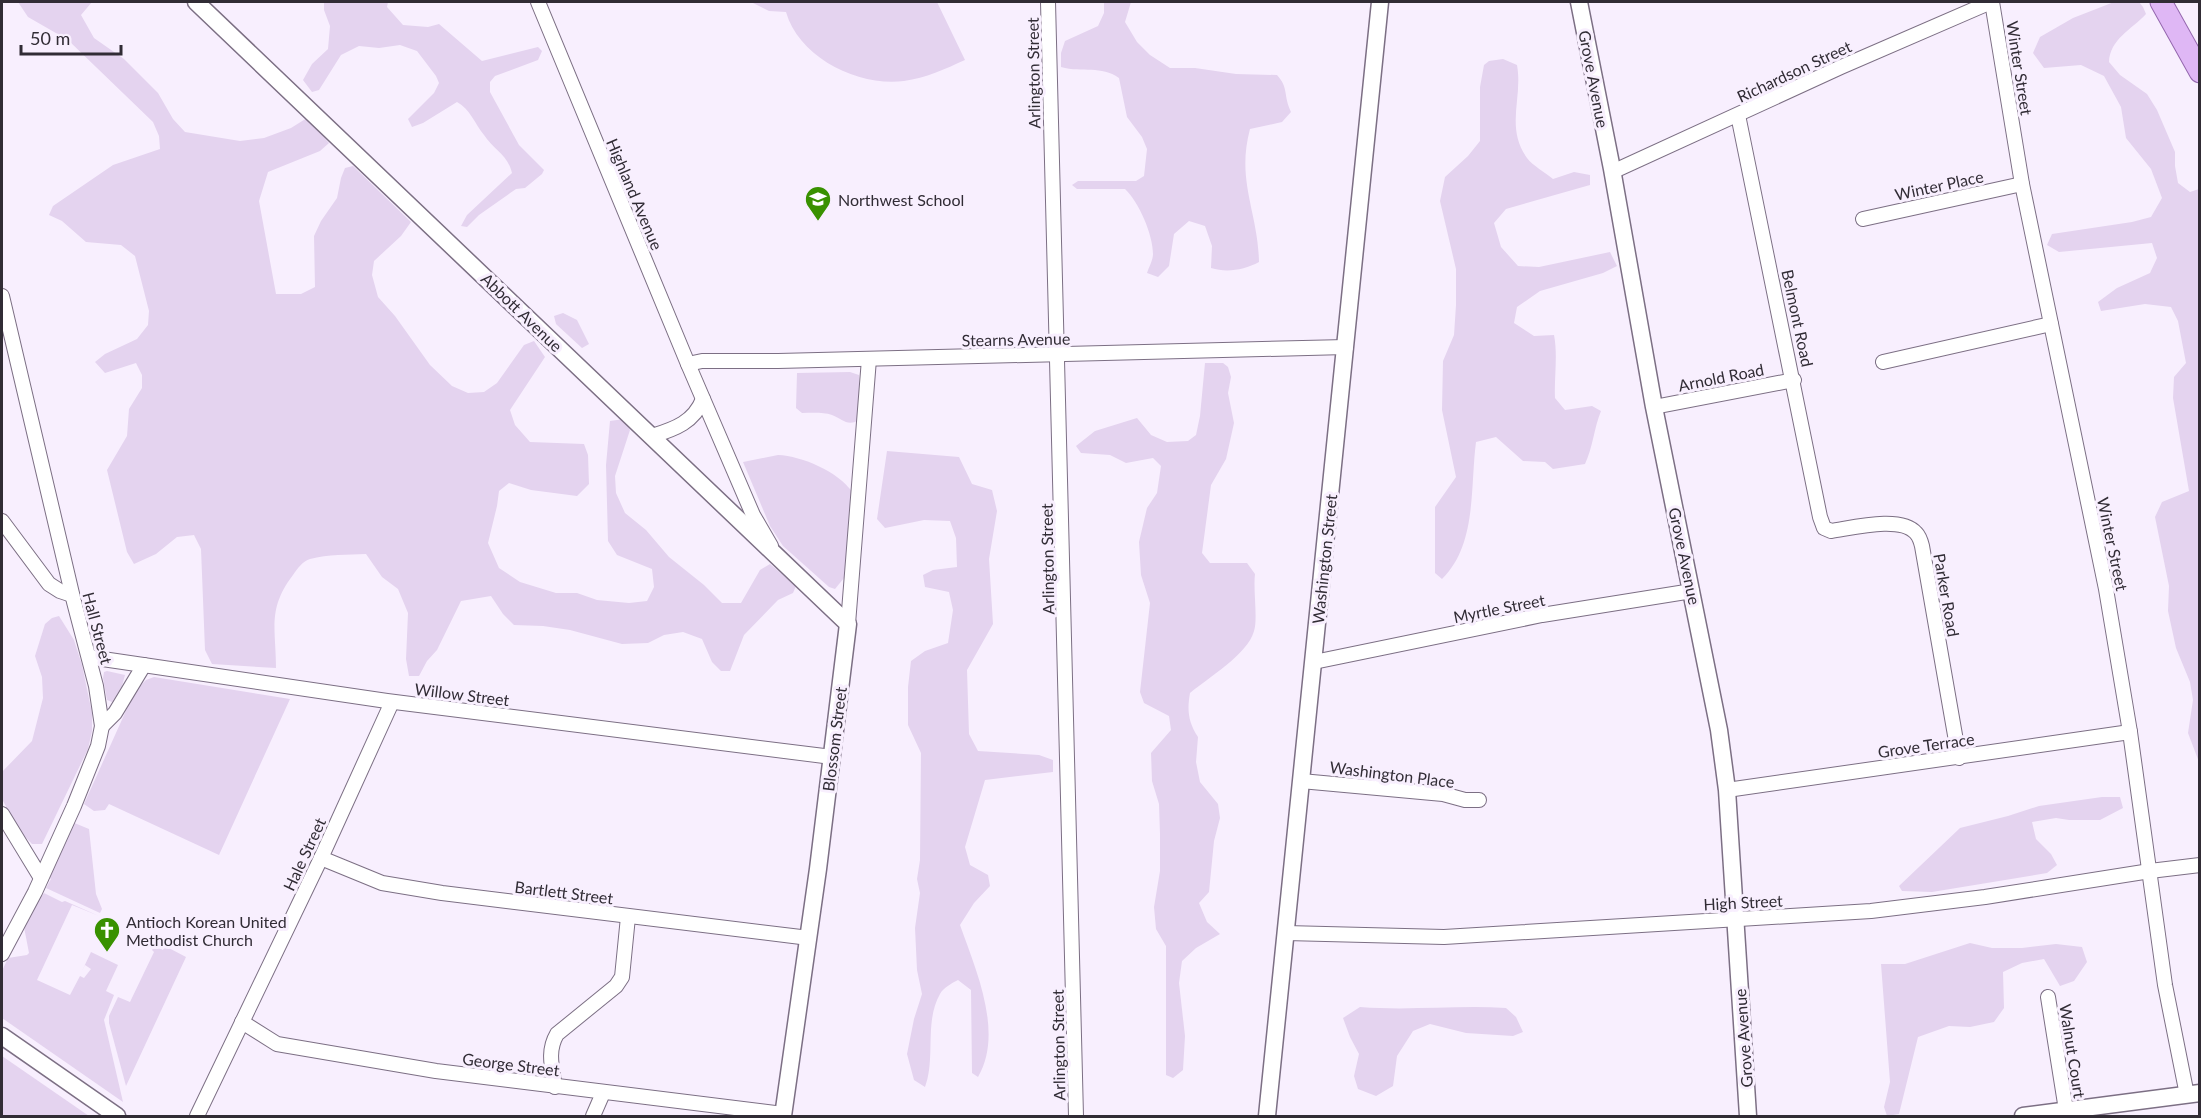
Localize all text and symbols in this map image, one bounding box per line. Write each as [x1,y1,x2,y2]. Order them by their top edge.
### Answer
street label: Arlington Street [1023,17,1043,129]
scale bar [21,18,122,56]
street label: Winter Street [2003,20,2037,117]
text: 50 m [30,27,70,49]
street label: Grove Avenue [1575,29,1613,129]
street label: Richardson Street [1734,36,1854,106]
street label: Highland Avenue [603,135,667,253]
street label: Winter Place [1893,166,1985,204]
school or university icon: Northwest School [803,184,833,222]
place label: Northwest School [838,190,964,209]
street label: Belmont Road [1778,268,1818,368]
street label: Abbott Avenue [478,269,566,355]
street label: Stearns Avenue [962,329,1070,349]
street label: Arnold Road [1677,359,1765,395]
street label: Washington Street [1308,493,1340,625]
street label: Winter Street [2094,496,2132,593]
street label: Arlington Street [1037,503,1057,615]
street label: Grove Avenue [1665,506,1705,606]
street label: Parker Road [1930,552,1964,638]
street label: Hall Street [79,590,117,666]
street label: Myrtle Street [1452,590,1547,626]
street label: Willow Street [414,679,511,709]
street label: Blossom Street [818,685,850,792]
street label: Grove Terrace [1876,729,1976,761]
street label: Washington Place [1329,757,1455,791]
street label: Hale Street [279,814,329,894]
street label: Bartlett Street [514,877,615,907]
street label: High Street [1703,890,1783,914]
place label: Antioch Korean United Methodist Church [126,912,287,949]
church icon: Antioch Korean United Methodist Church [92,915,122,953]
street label: Grove Avenue [1730,988,1756,1088]
street label: Arlington Street [1048,989,1068,1101]
street label: Walnut Court [2056,1003,2090,1100]
street label: George Street [461,1049,561,1079]

